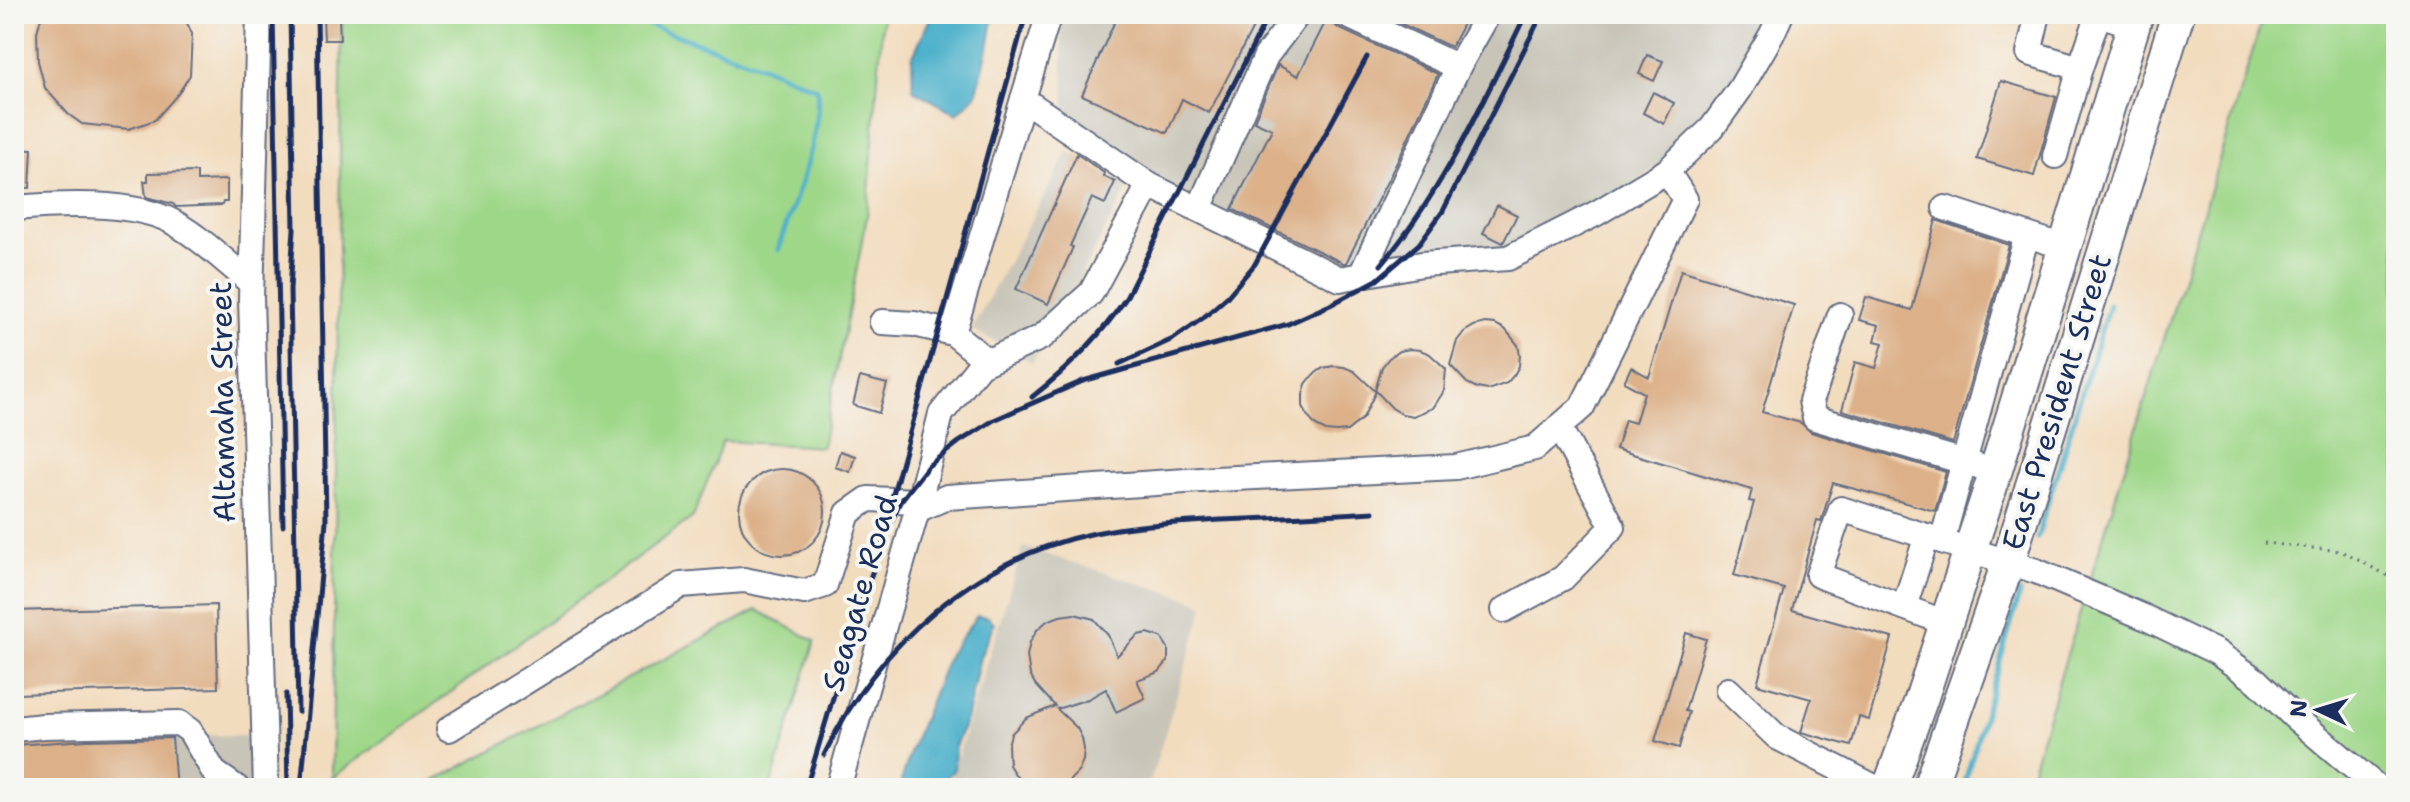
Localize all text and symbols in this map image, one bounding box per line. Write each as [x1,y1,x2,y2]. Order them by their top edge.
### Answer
street label: East President Street [1992,249,2121,555]
street label: Altamaha Street [200,281,245,523]
street label: Seagate Road [812,490,907,696]
north arrow [2278,670,2358,750]
text: N [2283,699,2314,718]

